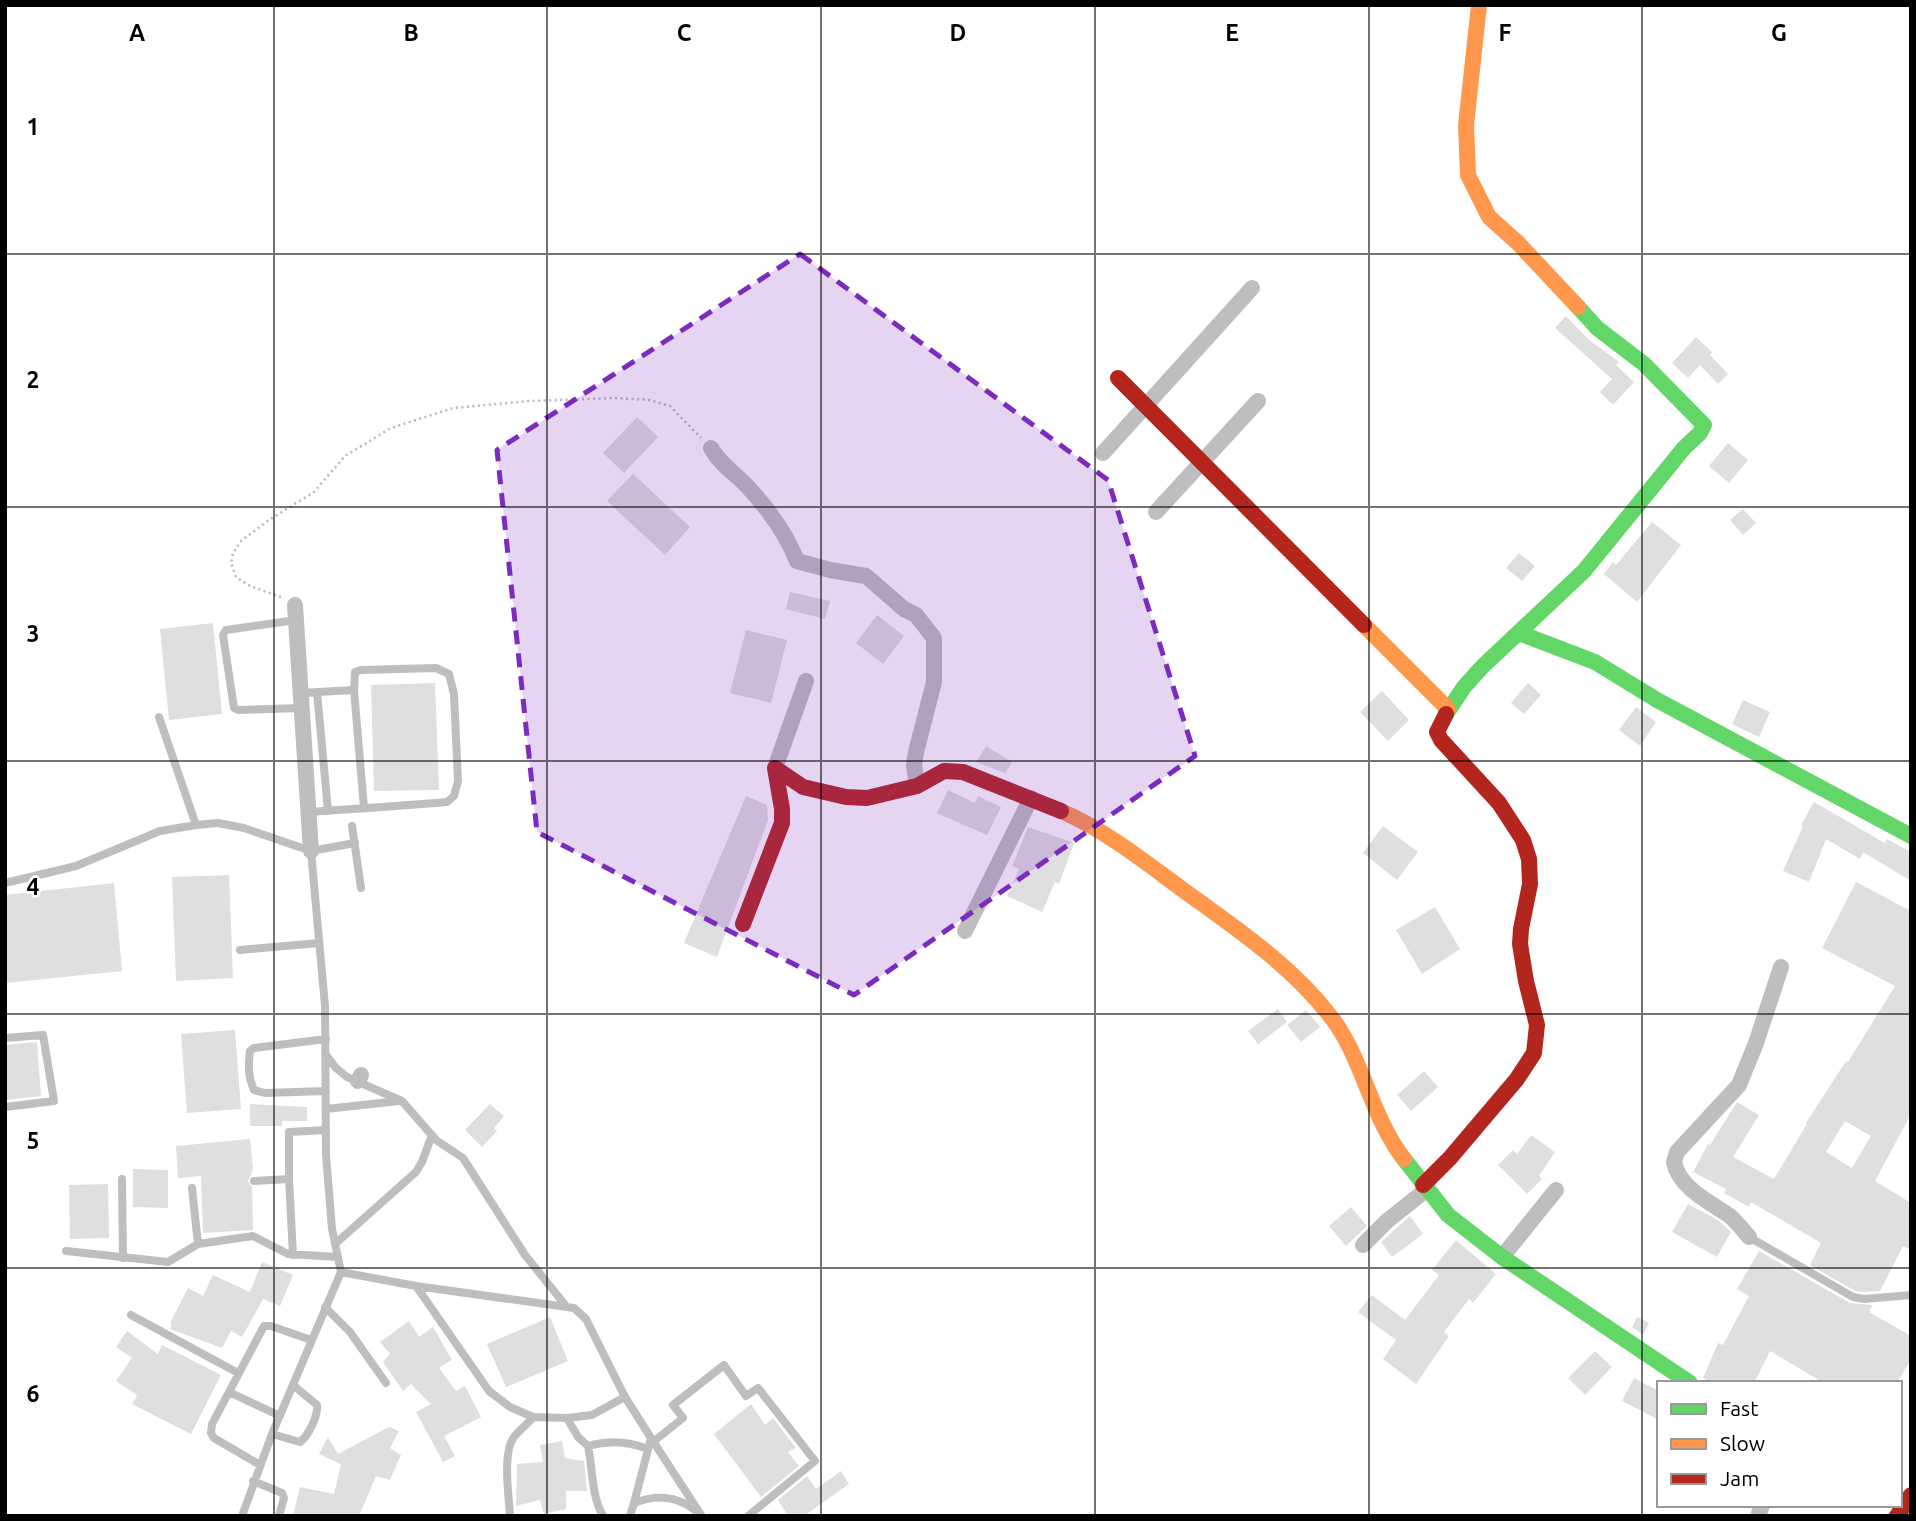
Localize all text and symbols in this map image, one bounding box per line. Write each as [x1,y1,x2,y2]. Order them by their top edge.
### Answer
text: A [129,20,145,45]
text: B [403,20,419,45]
text: C [677,20,692,45]
text: D [950,20,966,45]
text: E [1225,20,1239,45]
text: F [1499,20,1512,45]
text: G [1771,20,1787,45]
text: 1 [27,114,39,139]
text: 2 [27,367,39,392]
text: 3 [27,621,39,646]
text: 4 [27,874,40,899]
text: 5 [27,1128,39,1153]
text: 6 [27,1381,40,1406]
legend [1657,1381,1902,1507]
text: Fast [1720,1396,1758,1420]
text: Slow [1720,1431,1765,1455]
text: Jam [1720,1466,1759,1490]

